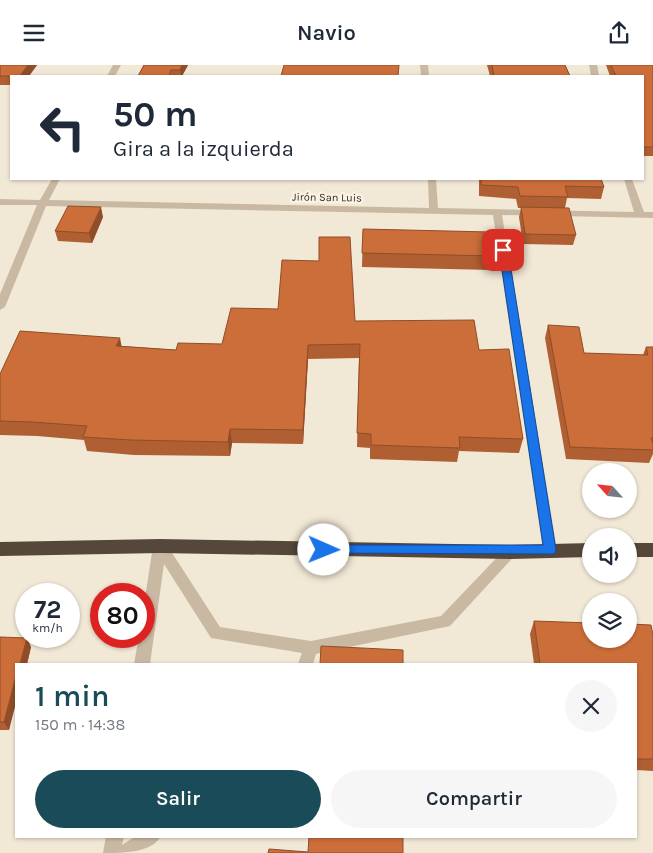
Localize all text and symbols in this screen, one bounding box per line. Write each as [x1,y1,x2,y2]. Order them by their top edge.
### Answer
icon: menu [20,19,48,47]
icon: share [605,19,633,47]
text: Navio [297,20,356,46]
text: 50 m [113,94,198,135]
icon: left [30,95,95,160]
text: Gira a la izquierda [113,136,294,162]
street label: Jirón San Luis [292,190,362,205]
pin [482,229,524,271]
icon: arrive [489,236,517,264]
north arrow [582,463,638,517]
map controls [582,463,637,648]
position arrow [297,523,349,575]
button: sound [582,528,637,583]
speed limit sign: 80 [90,583,155,648]
button: layers [582,593,637,648]
text: 72 [34,595,61,624]
text: km/h [32,621,63,635]
text: 1 min [35,678,109,714]
button: close [565,680,617,732]
text: 150 m · 14:38 [35,715,125,734]
button: Salir [35,770,321,828]
button: Compartir [331,770,617,828]

